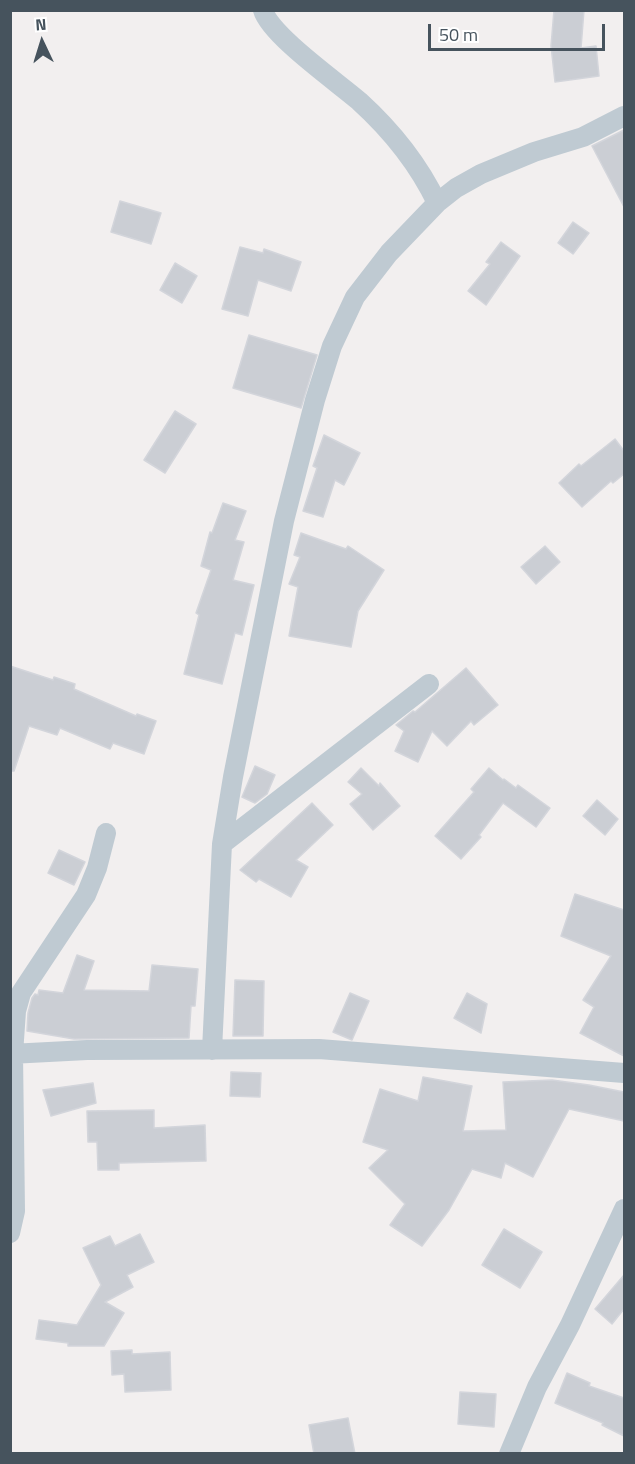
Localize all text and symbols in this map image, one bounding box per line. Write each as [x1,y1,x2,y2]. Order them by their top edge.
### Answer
north arrow [12,12,72,72]
text: N [34,12,47,36]
scale bar [431,12,608,50]
text: 50 m [439,21,478,48]

